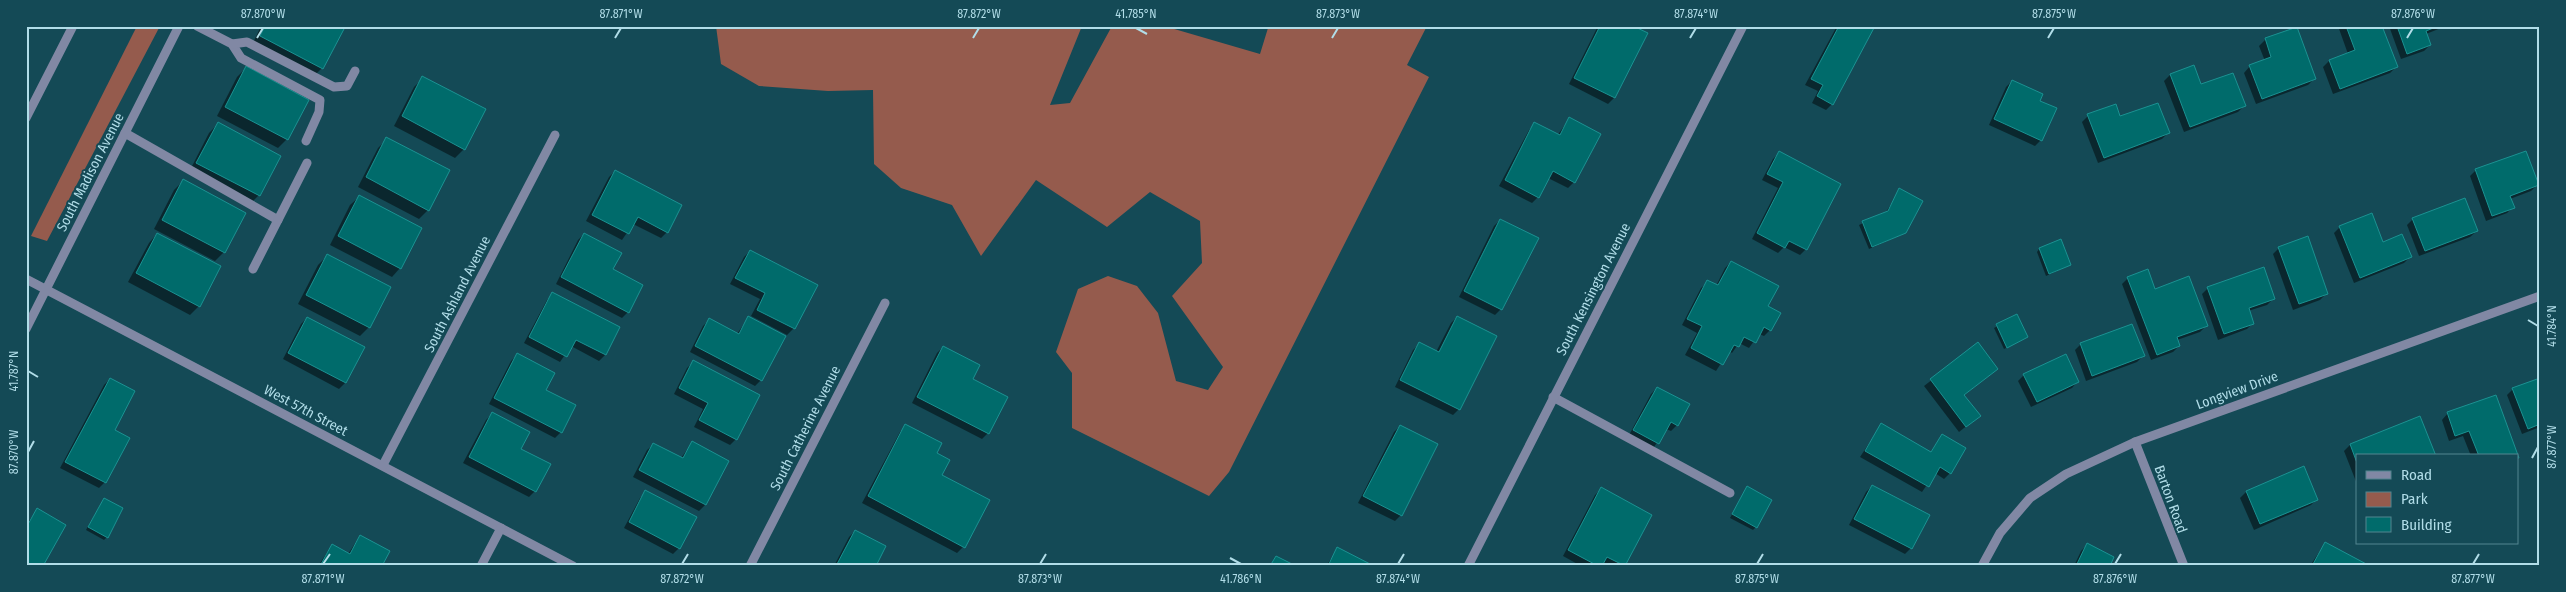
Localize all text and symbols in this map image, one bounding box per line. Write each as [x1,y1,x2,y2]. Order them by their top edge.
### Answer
text: 87.870°W [241,7,285,21]
text: 87.871°W [599,7,643,21]
text: 87.872°W [957,7,1001,21]
text: 41.785°N [1115,7,1157,21]
text: 87.873°W [1316,7,1360,21]
text: 87.874°W [1674,7,1718,21]
text: 87.875°W [2032,7,2076,21]
text: 87.876°W [2391,7,2435,21]
street label: South Madison Avenue [53,110,128,234]
street label: South Kensington Avenue [1553,220,1634,358]
street label: South Ashland Avenue [421,233,494,355]
text: 41.784°N [2545,305,2559,347]
text: 41.787°N [7,351,21,391]
street label: South Catherine Avenue [767,363,844,493]
street label: Longview Drive [2194,368,2281,413]
street label: West 57th Street [261,381,351,440]
text: 87.877°W [2545,425,2559,469]
text: 87.870°W [7,430,21,474]
legend [2356,454,2518,544]
street label: Barton Road [2150,463,2191,535]
text: Road [2401,466,2432,484]
text: Park [2401,490,2428,508]
text: Building [2401,516,2452,534]
text: 87.871°W [301,572,345,586]
text: 87.872°W [660,572,704,586]
text: 87.873°W [1018,572,1062,586]
text: 41.786°N [1220,572,1262,586]
text: 87.874°W [1376,572,1420,586]
text: 87.875°W [1735,572,1779,586]
text: 87.876°W [2093,572,2137,586]
text: 87.877°W [2451,572,2495,586]

